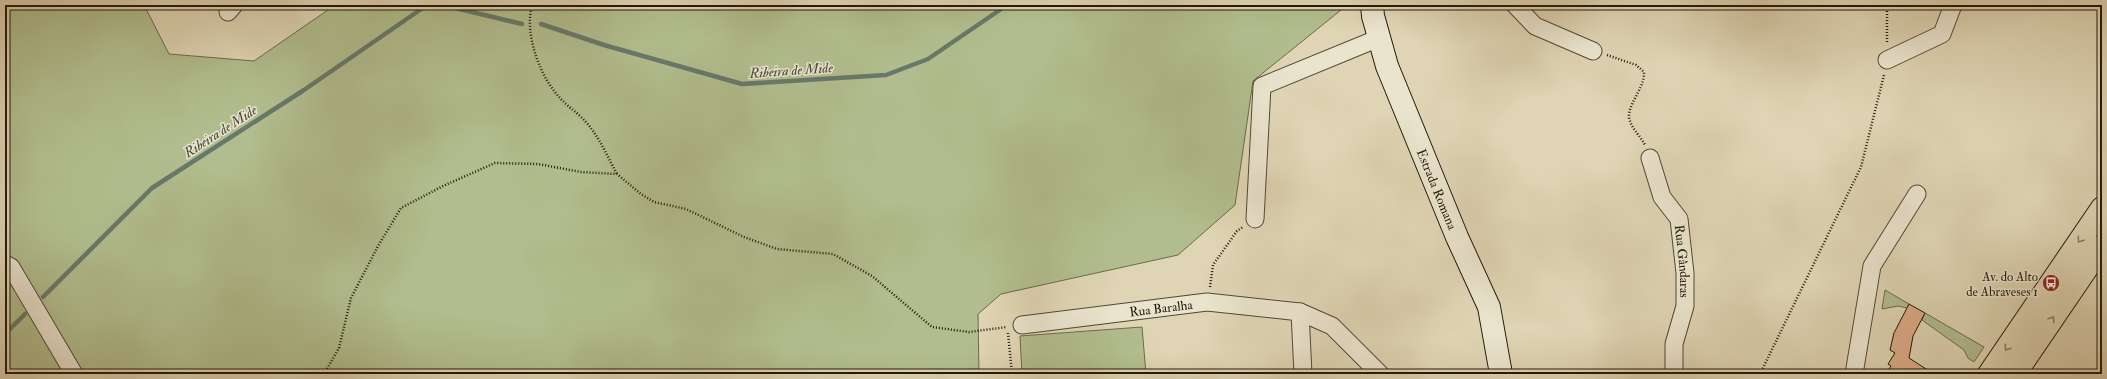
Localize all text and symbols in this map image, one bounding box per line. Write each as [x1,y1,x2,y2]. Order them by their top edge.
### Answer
water label: Ribeira de Mide [748,59,834,82]
water label: Ribeira de Mide [180,101,260,162]
street label: Estrada Romana [1413,147,1460,233]
street label: Rua Gândaras [1671,224,1692,298]
one-way arrow [2077,236,2085,243]
place label: Av. do Alto de Abraveses 1 [1966,269,2038,300]
bus stop icon: Av. do Alto de Abraveses 1 [2041,273,2061,293]
street label: Rua Baralha [1128,297,1194,321]
one-way arrow [2048,316,2055,323]
one-way arrow [2005,343,2012,350]

